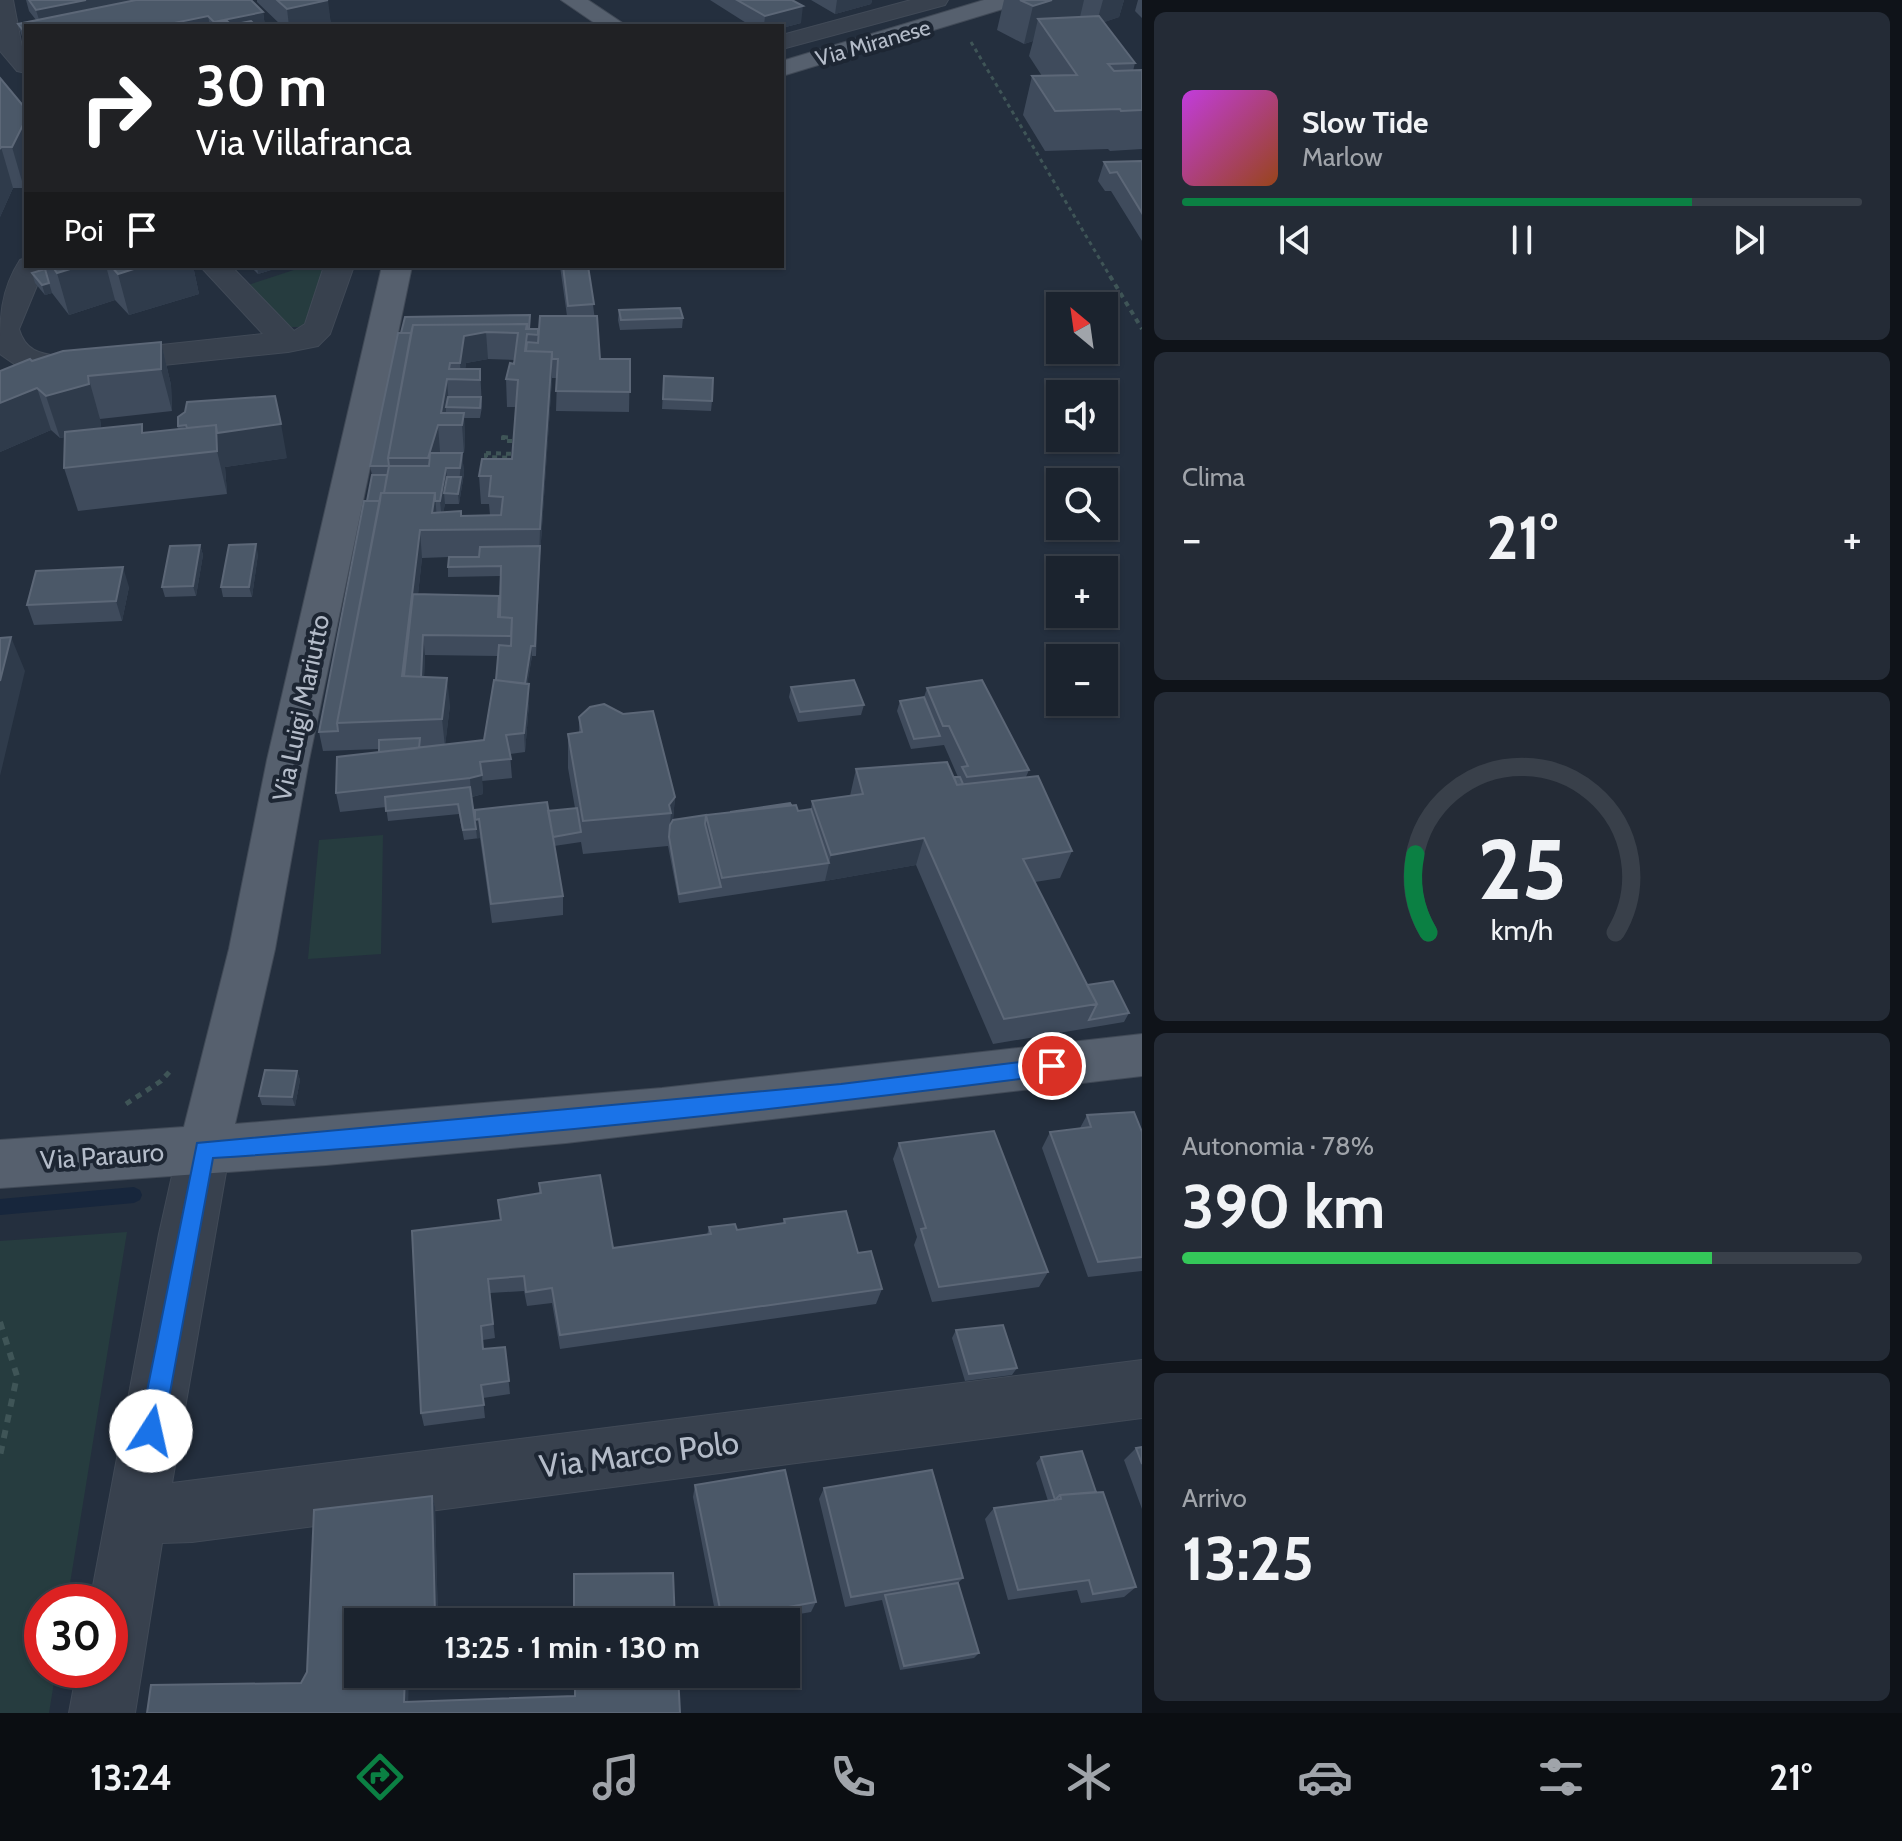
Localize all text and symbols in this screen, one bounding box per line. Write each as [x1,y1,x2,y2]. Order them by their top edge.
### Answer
street label: Via Miranese [812,14,934,72]
text: 30 m [196,52,327,120]
icon: right [64,56,168,160]
text: Slow Tide [1302,104,1429,141]
text: Via Villafranca [196,120,412,164]
text: Marlow [1302,141,1383,173]
icon: arrive [120,208,164,252]
text: Poi [64,212,104,249]
icon: previous [1273,218,1317,262]
icon: pause [1500,218,1544,262]
icon: next [1727,218,1771,262]
north arrow [1046,292,1118,364]
map controls [1046,292,1118,716]
button: sound [1046,380,1118,452]
text: Clima [1182,461,1245,493]
button: search [1046,468,1118,540]
text: 21° [1486,501,1558,574]
text: − [1182,512,1201,565]
text: + [1843,512,1862,565]
button: + [1046,556,1118,628]
street label: Via Luigi Mariutto [266,612,336,804]
button: − [1046,644,1118,716]
text: 25 [1478,818,1566,919]
text: km/h [1491,912,1553,947]
pin [1018,1032,1086,1100]
icon: arrive [1030,1044,1074,1088]
text: Autonomia · 78% [1182,1130,1374,1162]
street label: Via Parauro [39,1136,165,1176]
text: 390 km [1182,1170,1385,1243]
position arrow [109,1389,193,1473]
street label: Via Marco Polo [537,1422,741,1486]
text: Arrivo [1182,1482,1247,1514]
text: 13:25 [1182,1522,1314,1595]
speed limit sign: 30 [24,1584,128,1688]
text: 13:25 · 1 min · 130 m [444,1629,700,1666]
icon: directions [352,1749,408,1805]
icon: music [588,1749,644,1805]
icon: phone [825,1749,881,1805]
icon: climate [1061,1749,1117,1805]
icon: car [1297,1749,1353,1805]
icon: filters [1533,1749,1589,1805]
text: 13:24 [90,1755,172,1799]
text: 21° [1769,1755,1812,1799]

